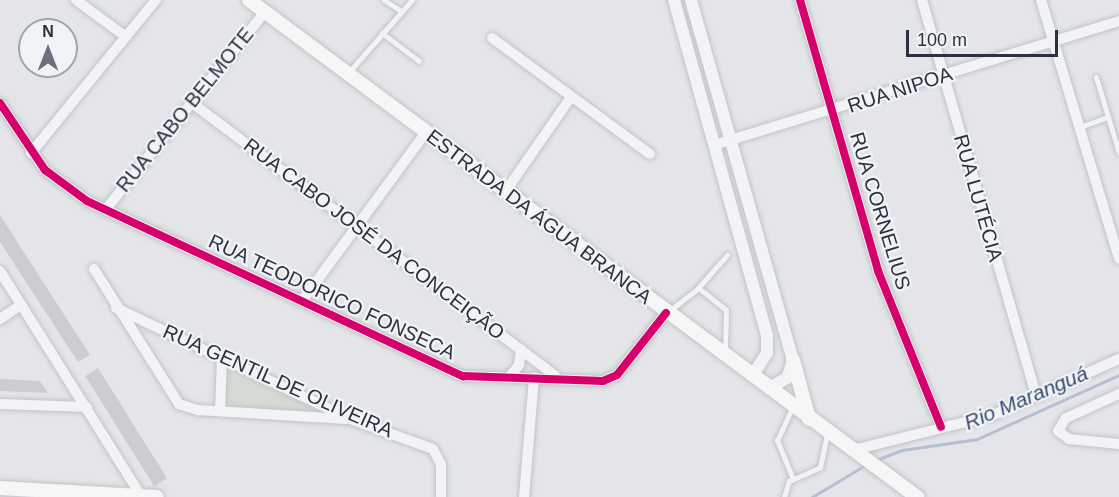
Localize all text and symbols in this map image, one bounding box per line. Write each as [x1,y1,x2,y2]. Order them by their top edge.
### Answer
north arrow [18,18,78,78]
scale bar [909,18,1060,56]
text: N [42,23,54,40]
street label: RUA CABO BELMOTE [111,23,259,197]
text: 100 m [917,30,967,50]
street label: RUA NIPOA [844,62,956,118]
street label: ESTRADA DA ÁGUA BRANCA [420,123,658,311]
street label: RUA CORNELIUS [844,129,916,293]
street label: RUA LUTÉCIA [948,131,1008,265]
street label: RUA CABO JOSÉ DA CONCEIÇÃO [238,132,510,346]
street label: RUA TEODORICO FONSECA [204,229,460,365]
street label: RUA GENTIL DE OLIVEIRA [158,319,398,443]
water label: Rio Maranguá [960,361,1092,435]

